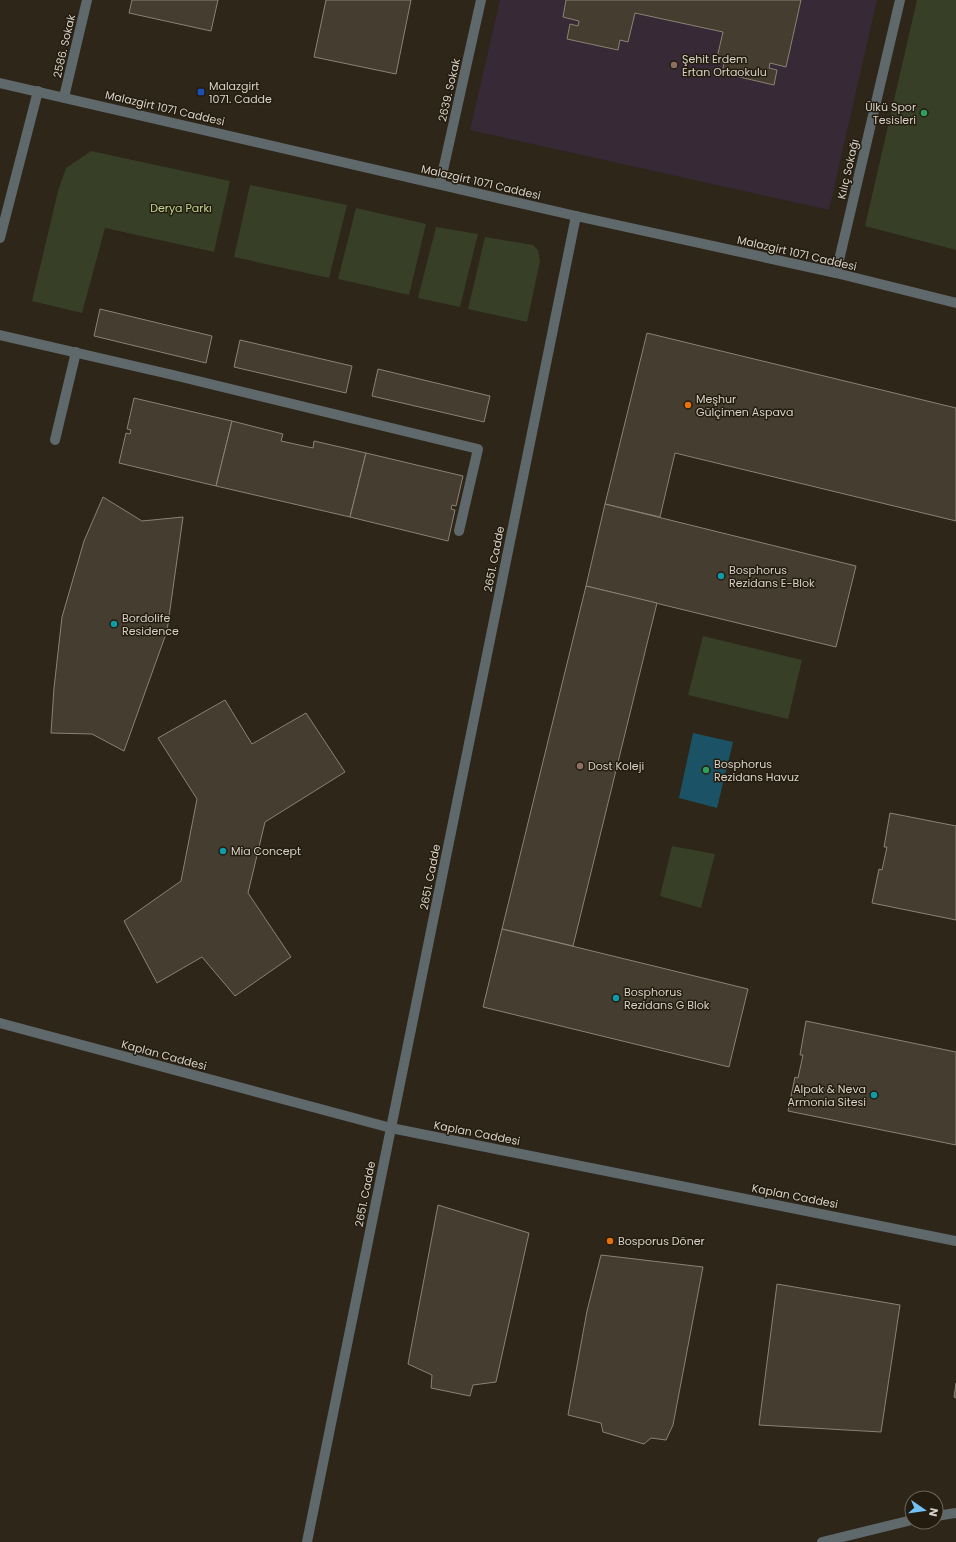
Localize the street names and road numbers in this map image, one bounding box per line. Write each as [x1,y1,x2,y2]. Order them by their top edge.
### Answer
street label: 2586. Sokak [49,12,79,79]
street label: 2639. Sokak [434,57,464,123]
street label: Malazgirt 1071 Caddesi [104,86,227,130]
street label: Kılıç Sokağı [833,137,863,201]
street label: Malazgirt 1071 Caddesi [420,160,543,204]
street label: Malazgirt 1071 Caddesi [736,231,859,275]
street label: 2651. Cadde [480,525,508,593]
street label: 2651. Cadde [416,843,444,911]
street label: Kaplan Caddesi [120,1036,209,1074]
street label: Kaplan Caddesi [432,1117,522,1149]
street label: 2651. Cadde [351,1160,379,1228]
street label: Kaplan Caddesi [750,1180,840,1212]

